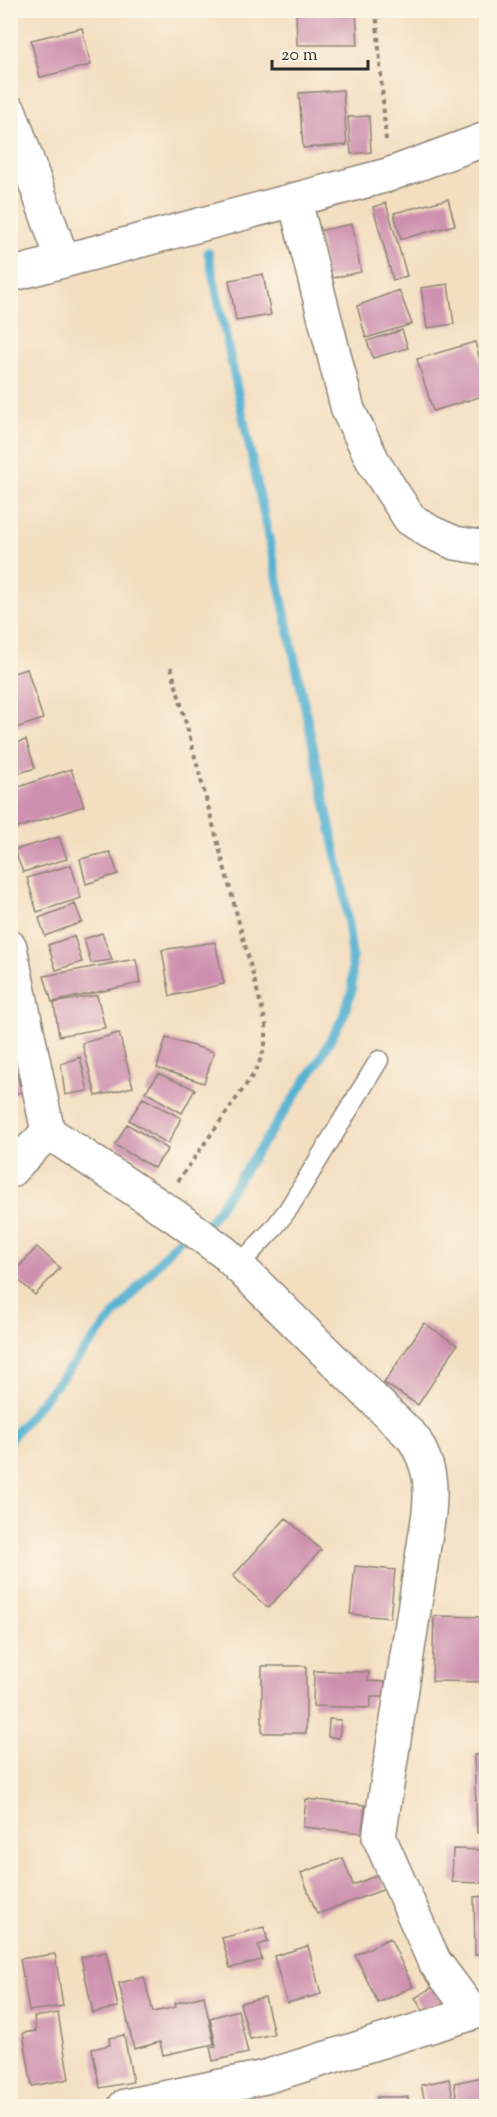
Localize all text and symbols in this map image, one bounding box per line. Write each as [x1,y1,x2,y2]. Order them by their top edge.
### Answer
scale bar [272,33,368,71]
text: 20 m [281,43,318,69]

